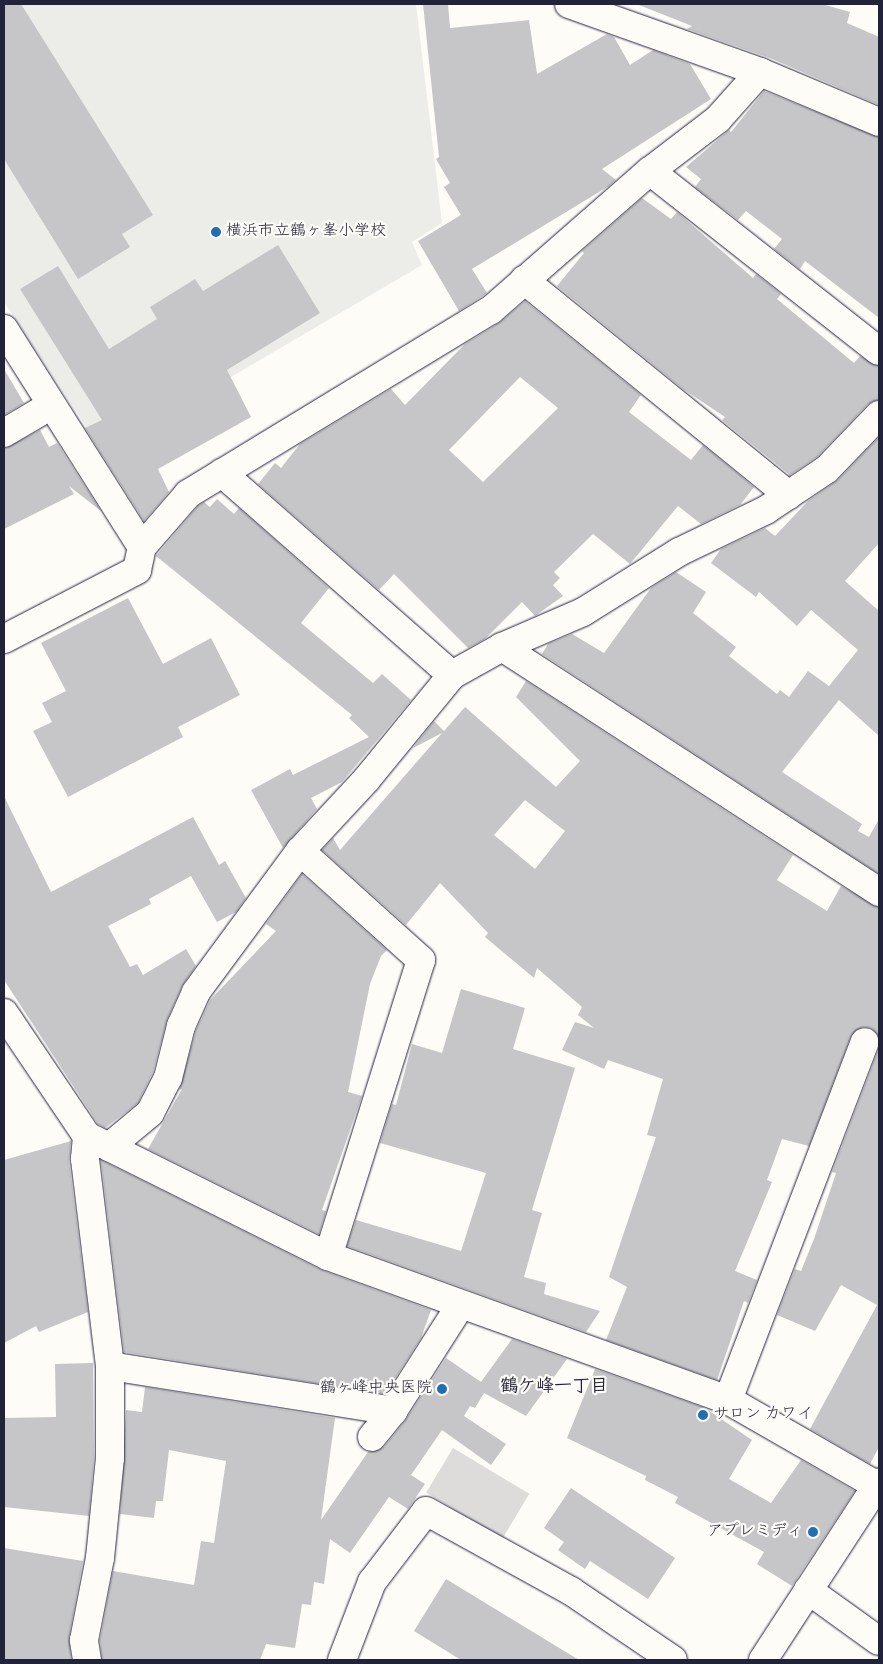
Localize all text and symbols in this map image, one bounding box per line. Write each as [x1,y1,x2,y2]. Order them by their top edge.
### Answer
place label: 横浜市立鶴ヶ峯小学校 [226,222,386,242]
marker: 横浜市立鶴ヶ峯小学校 [210,226,222,238]
district label: 鶴ケ峰一丁目 [500,1377,608,1399]
place label: 鶴ヶ峰中央医院 [320,1379,432,1399]
marker: 鶴ヶ峰中央医院 [436,1383,448,1395]
place label: サロン カワイ [713,1405,813,1425]
marker: サロン カワイ [697,1409,709,1421]
place label: アプレミディ [707,1522,803,1542]
marker: アプレミディ [807,1526,819,1538]

